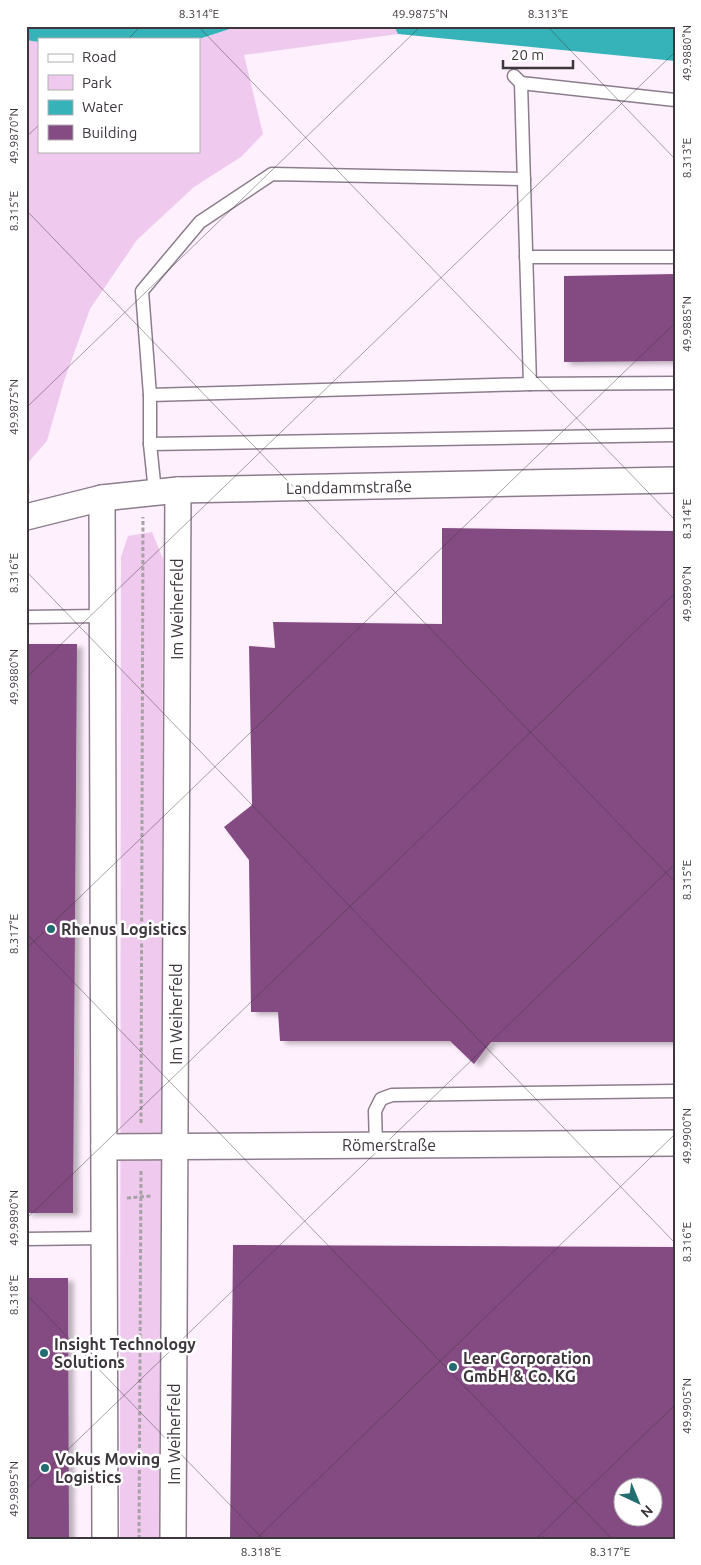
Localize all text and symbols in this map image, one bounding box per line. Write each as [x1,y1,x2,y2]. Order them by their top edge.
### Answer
text: 8.314°E [179,7,220,20]
text: 49.9875°N [392,7,448,20]
text: 8.313°E [528,7,569,20]
text: 49.9880°N [680,25,693,81]
legend [38,38,200,152]
scale bar [503,38,574,70]
text: 20 m [511,46,544,63]
text: Road [82,48,117,65]
text: Park [82,74,112,91]
text: Water [82,98,123,115]
text: 49.9870°N [7,108,20,164]
text: Building [82,124,137,141]
text: 8.313°E [680,137,693,178]
text: 8.315°E [7,190,20,231]
text: 49.9885°N [680,296,693,352]
text: 49.9875°N [7,379,20,435]
street label: Landdammstraße [286,477,412,497]
text: 8.314°E [680,498,693,539]
text: 8.316°E [7,552,20,593]
street label: Im Weiherfeld [168,558,186,660]
text: 49.9890°N [680,566,693,622]
text: 49.9880°N [7,649,20,705]
text: 8.315°E [680,859,693,900]
text: 8.317°E [7,913,20,954]
place label: Rhenus Logistics [61,920,187,938]
marker: Rhenus Logistics [45,923,57,935]
street label: Im Weiherfeld [167,963,185,1065]
text: 49.9900°N [680,1108,693,1164]
street label: Römerstraße [342,1136,436,1154]
text: 49.9890°N [7,1190,20,1246]
text: 8.316°E [680,1221,693,1262]
text: 8.318°E [7,1274,20,1315]
place label: Insight Technology Solutions [54,1335,196,1371]
marker: Insight Technology Solutions [38,1347,50,1359]
place label: Lear Corporation GmbH & Co. KG [463,1349,591,1385]
marker: Lear Corporation GmbH & Co. KG [447,1361,459,1373]
text: 49.9905°N [680,1378,693,1434]
street label: Im Weiherfeld [165,1383,183,1485]
place label: Vokus Moving Logistics [55,1450,160,1486]
text: 49.9895°N [7,1461,20,1517]
marker: Vokus Moving Logistics [39,1462,51,1474]
north arrow [614,1478,664,1528]
text: N [638,1502,656,1521]
text: 8.318°E [241,1545,282,1558]
text: 8.317°E [590,1545,631,1558]

